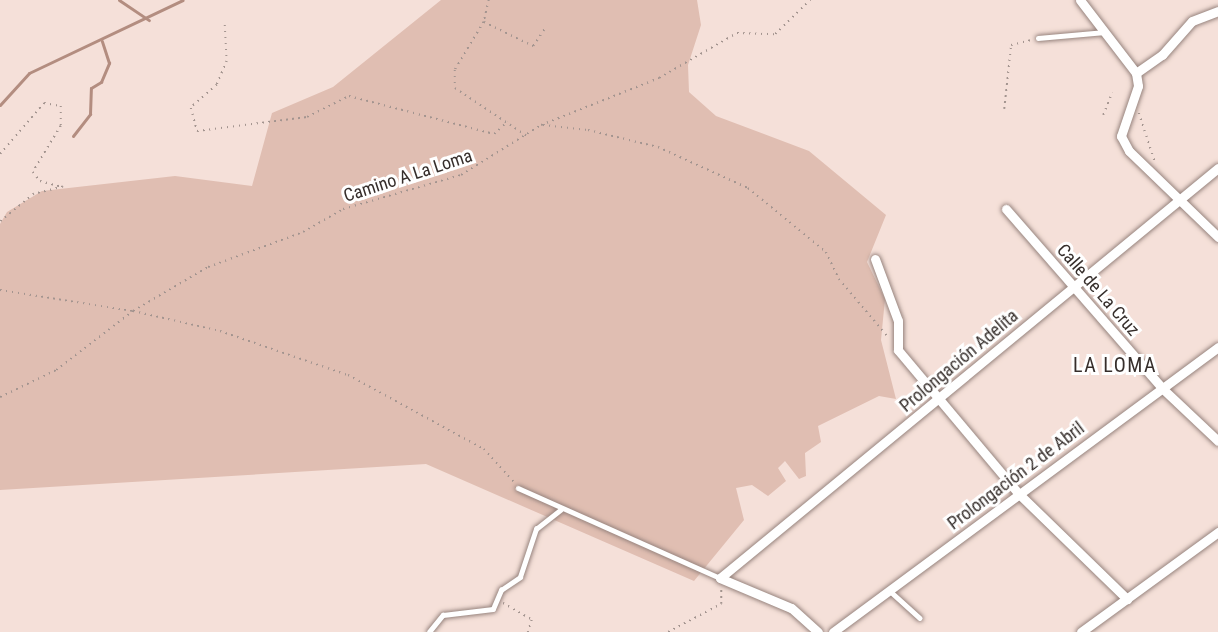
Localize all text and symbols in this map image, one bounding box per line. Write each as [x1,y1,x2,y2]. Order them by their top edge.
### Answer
street label: Camino A La Loma [341,145,475,207]
street label: Calle de La Cruz [1052,240,1144,340]
street label: Prolongación Adelita [895,305,1023,417]
district label: LA LOMA [1073,353,1157,377]
street label: Prolongación 2 de Abril [943,418,1089,534]

